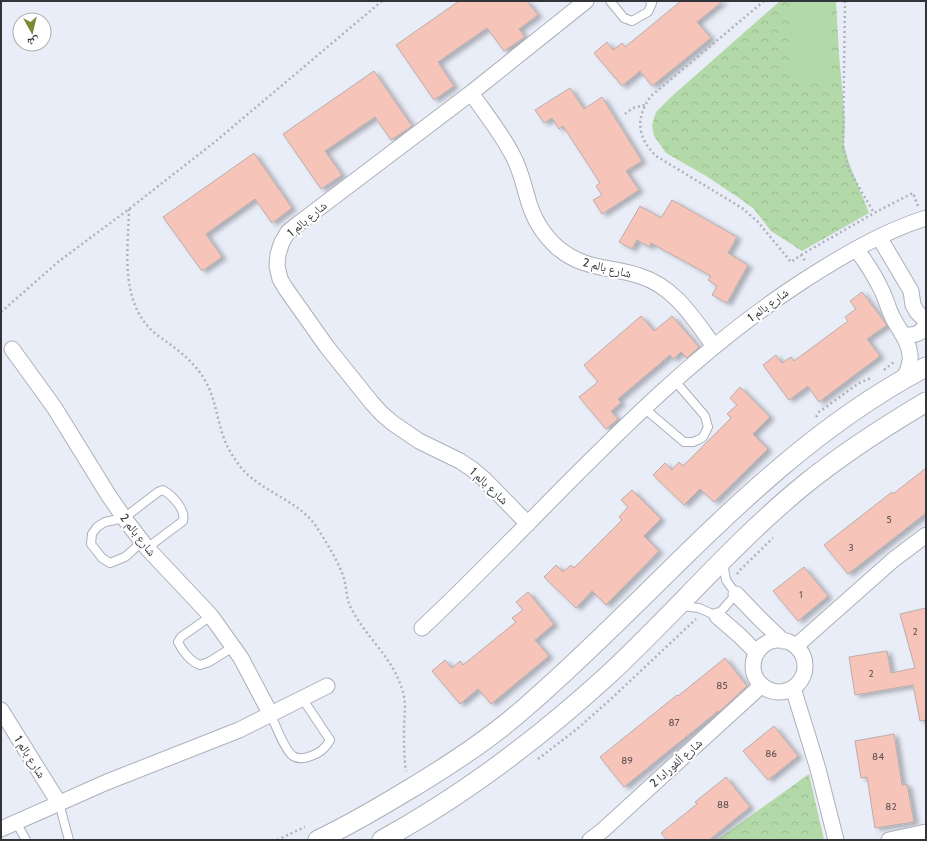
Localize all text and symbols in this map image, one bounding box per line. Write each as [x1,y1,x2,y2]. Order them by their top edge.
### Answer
north arrow [12,12,52,52]
text: ش [26,33,40,50]
street label: شارع بالم 1 [284,198,330,240]
street label: شارع بالم 2 [581,254,633,282]
street label: شارع بالم 1 [744,285,792,325]
street label: شارع بالم 1 [466,464,512,508]
street label: شارع بالم 2 [116,510,160,560]
house number: 5 [886,513,892,526]
house number: 3 [848,541,854,554]
house number: 1 [799,588,803,601]
house number: 2 [912,625,918,638]
house number: 2 [868,667,874,680]
house number: 85 [716,679,728,692]
house number: 87 [668,716,680,729]
street label: شارع بالم 1 [11,733,49,781]
street label: شارع ألفورادا 2 [646,735,706,791]
house number: 86 [765,747,777,760]
house number: 84 [872,750,884,763]
house number: 89 [621,754,633,767]
house number: 88 [717,798,729,811]
house number: 82 [885,800,897,813]

